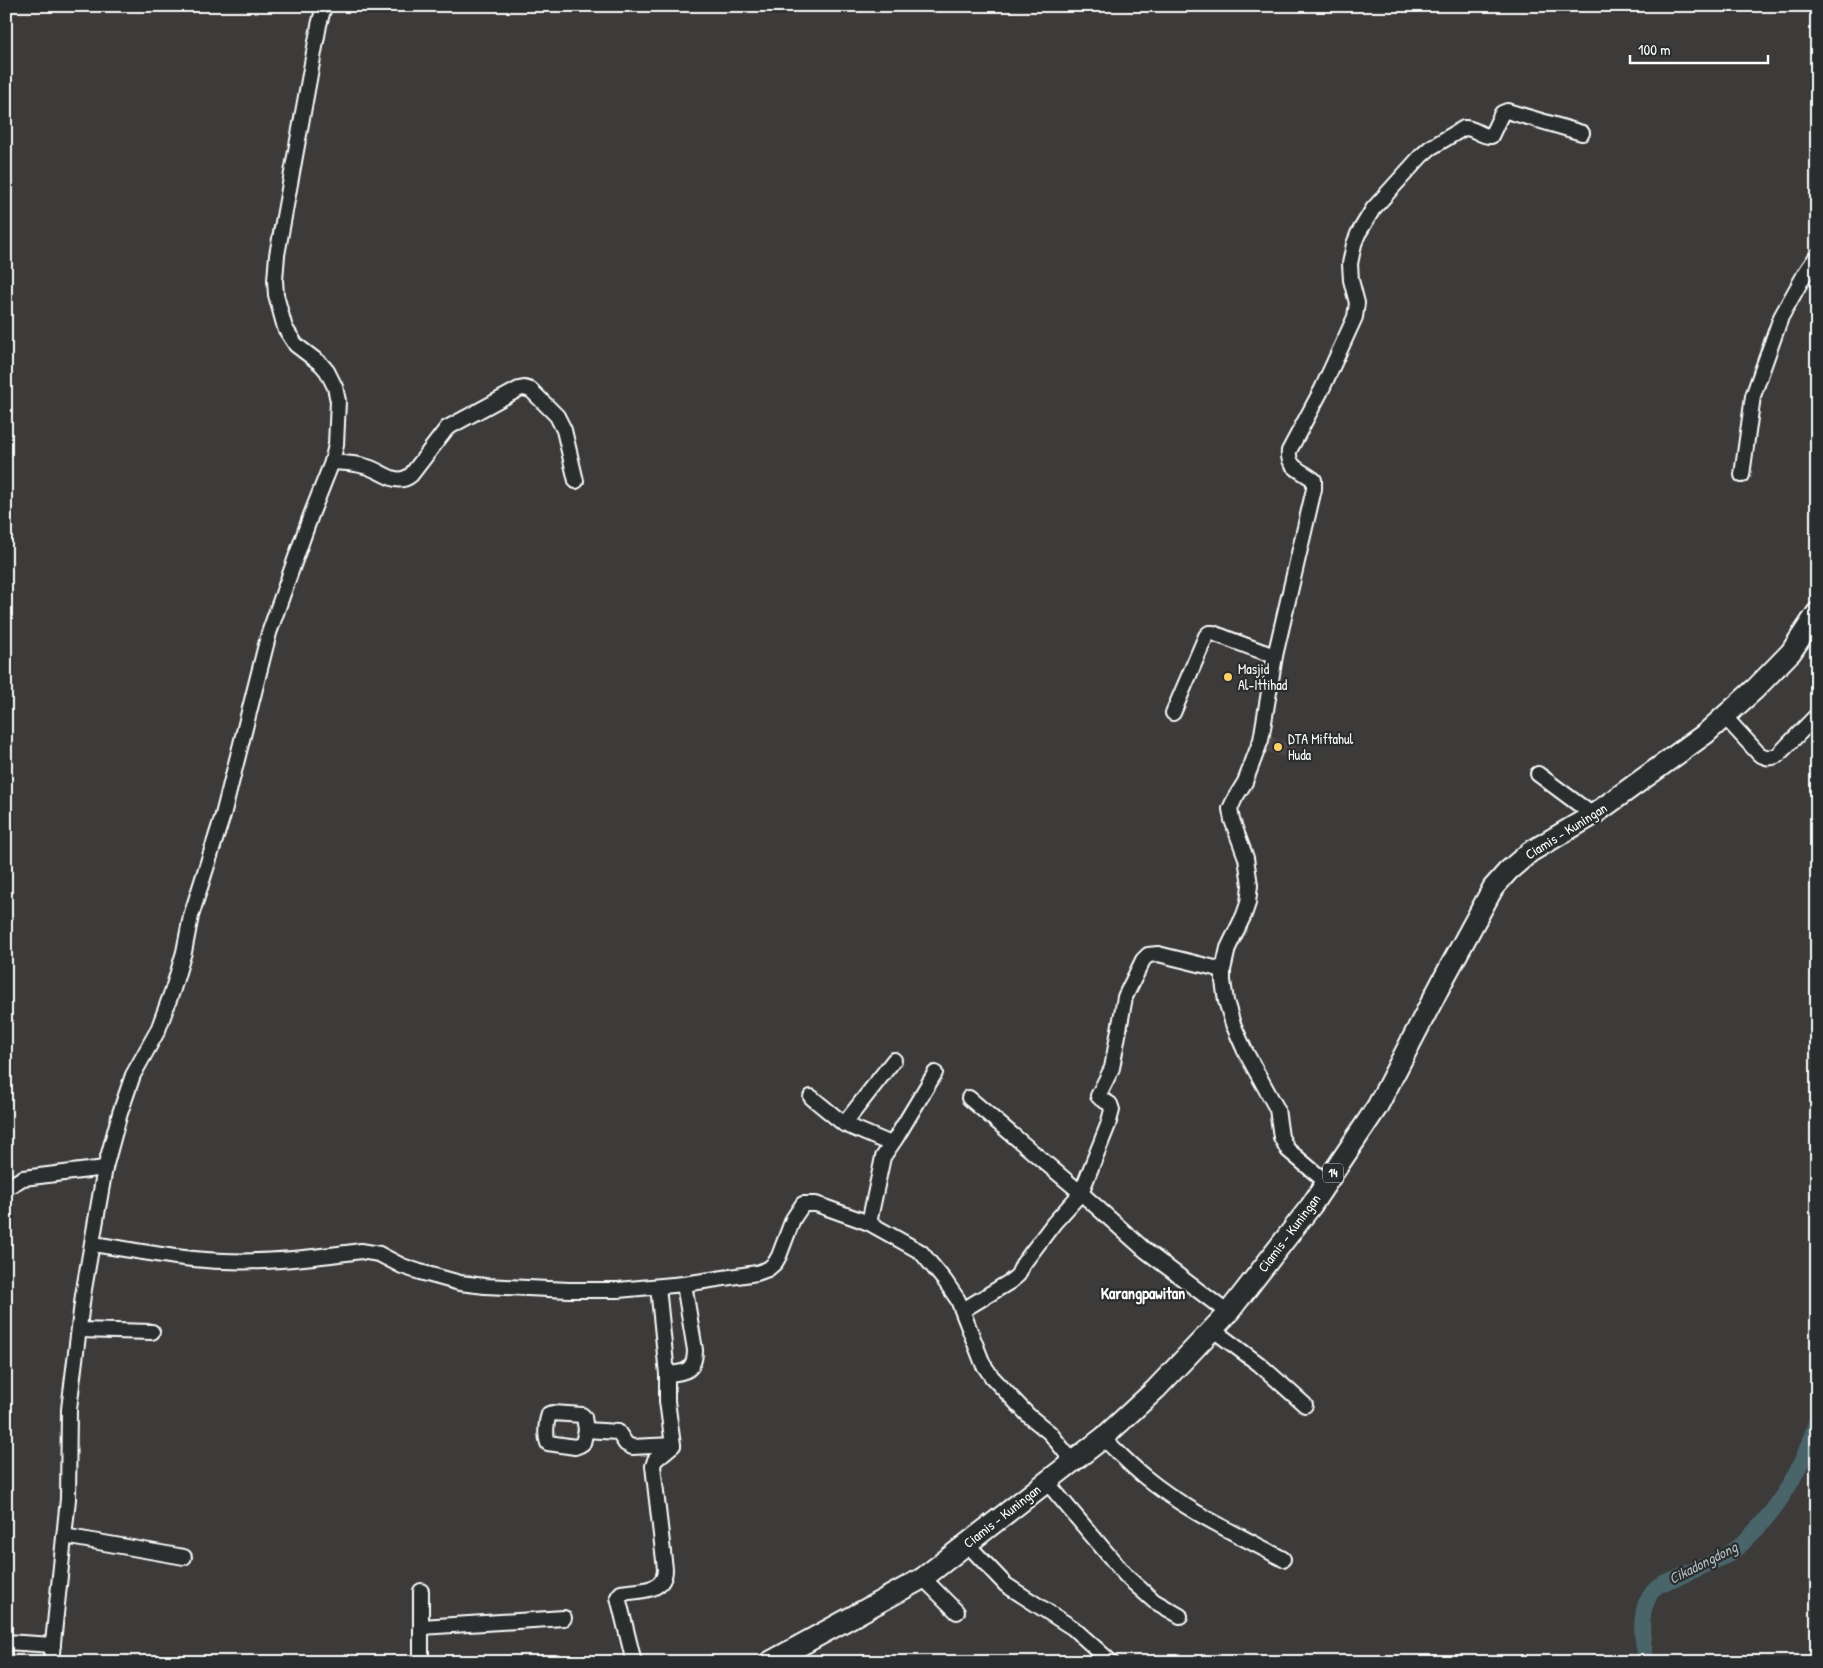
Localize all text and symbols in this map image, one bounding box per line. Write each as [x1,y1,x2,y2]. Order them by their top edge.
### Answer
scale bar [1630,32,1768,64]
text: 100 m [1638,39,1671,60]
place label: Masjid Al-Ittihad [1238,659,1288,694]
marker: Masjid Al-Ittihad [1222,671,1234,683]
place label: DTA Miftahul Huda [1288,729,1354,764]
marker: DTA Miftahul Huda [1272,741,1284,753]
street label: Ciamis - Kuningan [1521,798,1611,864]
road number: 14 [1323,1164,1343,1182]
street label: Ciamis - Kuningan [1253,1190,1325,1276]
district label: Karangpawitan [1101,1282,1185,1305]
street label: Ciamis - Kuningan [959,1479,1045,1553]
water label: Cikadongdong [1665,1536,1742,1589]

